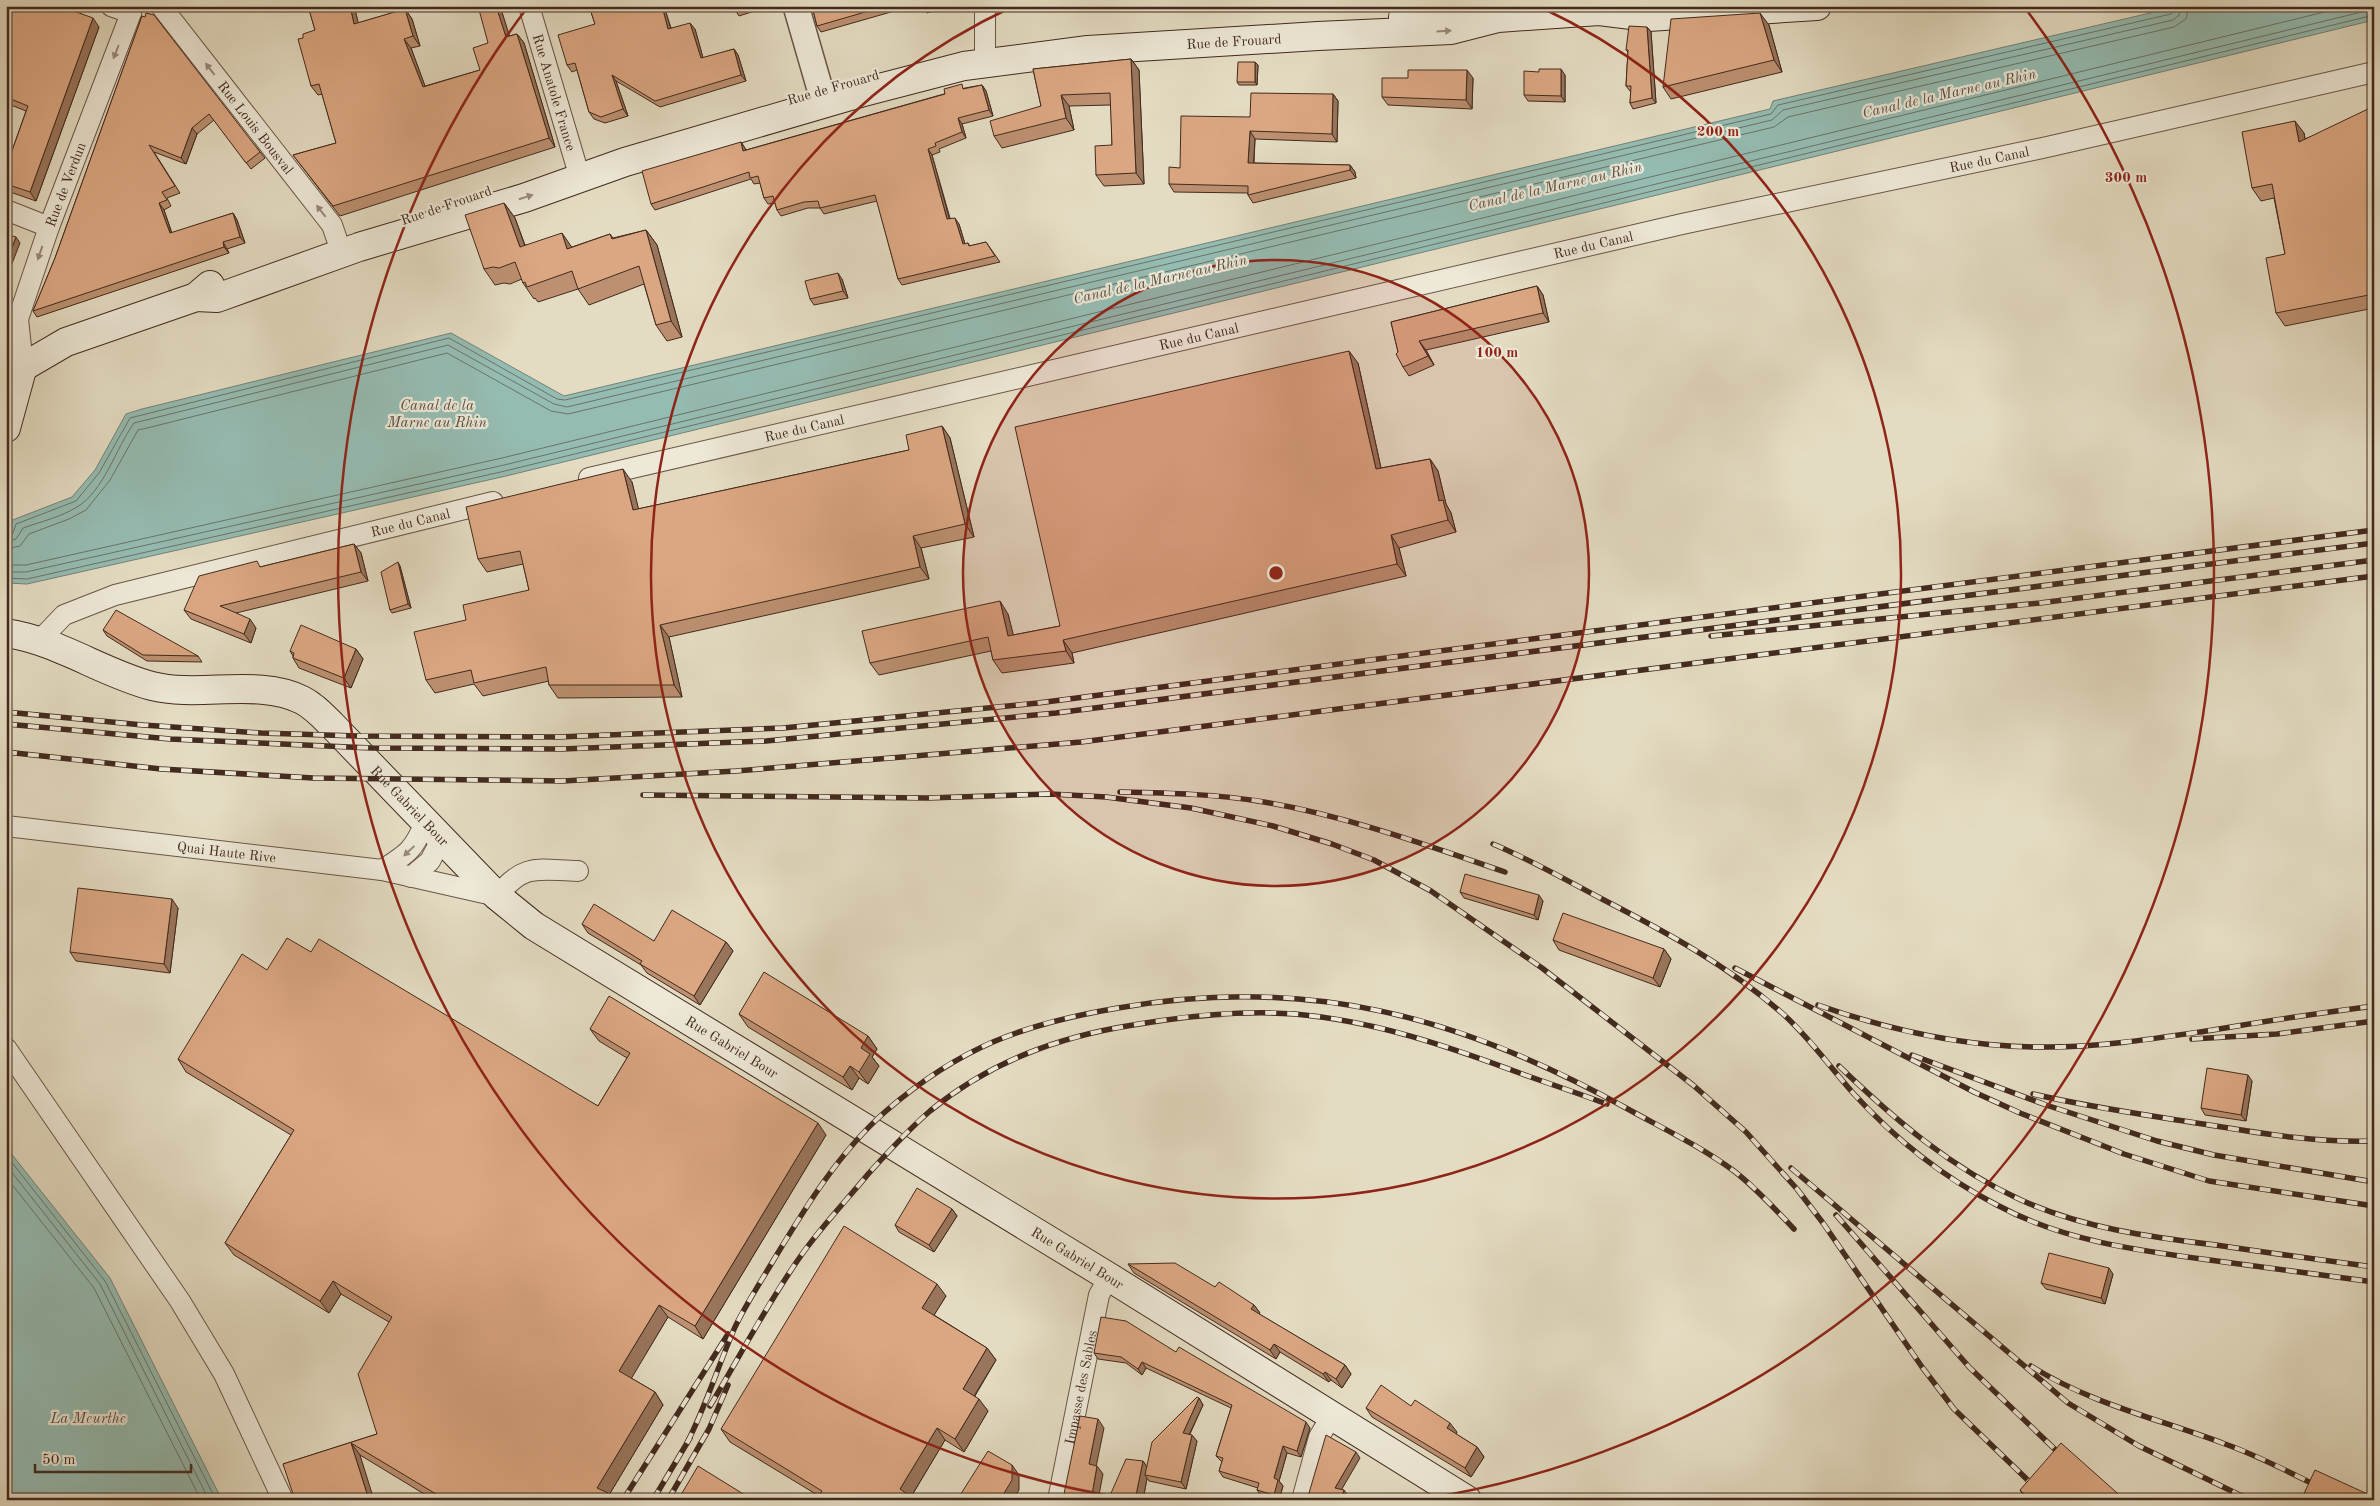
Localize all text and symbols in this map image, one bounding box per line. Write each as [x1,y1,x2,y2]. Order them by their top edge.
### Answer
one-way arrow [1436,26,1452,34]
street label: Rue Anatole France [530,32,578,153]
street label: Rue de Frouard [1186,32,1282,52]
one-way arrow [112,45,120,60]
one-way arrow [205,63,216,76]
water label: Canal de la Marne au Rhin [1861,67,2038,122]
street label: Rue de Frouard [786,68,881,108]
street label: Rue Louis Bousval [215,79,296,177]
text: 200 m [1697,125,1739,140]
street label: Rue de Verdun [44,140,89,229]
street label: Rue du Canal [1948,145,2031,175]
water label: Canal de la Marne au Rhin [1467,160,1644,215]
text: 300 m [2105,171,2147,186]
street label: Rue de Frouard [399,184,494,228]
one-way arrow [519,192,534,200]
one-way arrow [316,204,326,217]
street label: Rue du Canal [1552,230,1635,262]
one-way arrow [36,246,43,261]
water label: Canal de la Marne au Rhin [1072,253,1249,308]
street label: Rue du Canal [1158,321,1240,353]
text: 100 m [1476,346,1518,361]
water label: Canal de la Marne au Rhin [386,399,487,431]
street label: Rue du Canal [763,413,846,445]
street label: Rue du Canal [369,507,452,540]
centre of rings [1267,564,1285,582]
street label: Rue Gabriel Bour [367,764,451,849]
street label: Quai Haute Rive [176,840,277,866]
one-way arrow [403,845,415,857]
street label: Rue Gabriel Bour [683,1014,780,1081]
street label: Rue Gabriel Bour [1028,1225,1126,1292]
street label: Impasse des Sables [1063,1329,1100,1446]
water label: La Meurthe [49,1412,126,1427]
scale bar [35,1441,191,1473]
text: 50 m [42,1453,76,1468]

